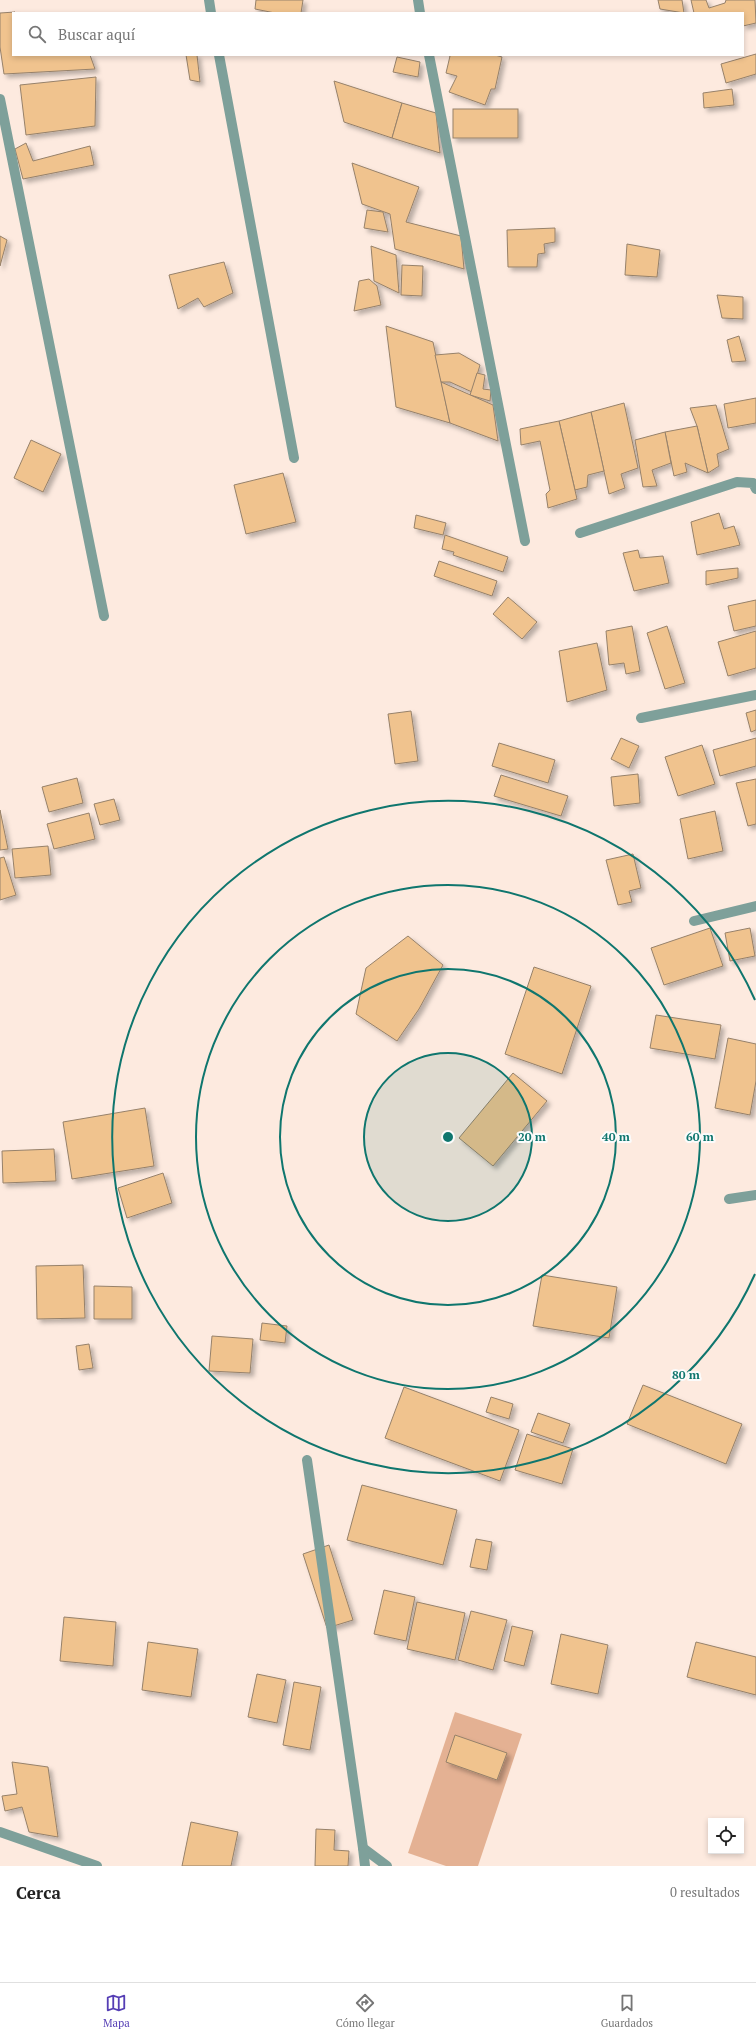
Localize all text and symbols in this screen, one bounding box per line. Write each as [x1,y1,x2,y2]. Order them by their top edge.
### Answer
search box [12,12,744,56]
icon: search [26,23,48,45]
text: Buscar aquí [58,24,135,44]
text: 20 m [518,1129,546,1144]
text: 40 m [602,1129,630,1144]
text: 60 m [686,1129,714,1144]
centre of rings [441,1130,455,1144]
text: 80 m [672,1367,700,1382]
map controls [708,1818,744,1854]
button: locate [708,1818,744,1854]
text: Cerca [16,1881,61,1904]
text: 0 resultados [670,1883,740,1901]
tab: Mapa [103,1992,130,2030]
tab: Cómo llegar [336,1992,395,2030]
tab: Guardados [601,1992,653,2030]

